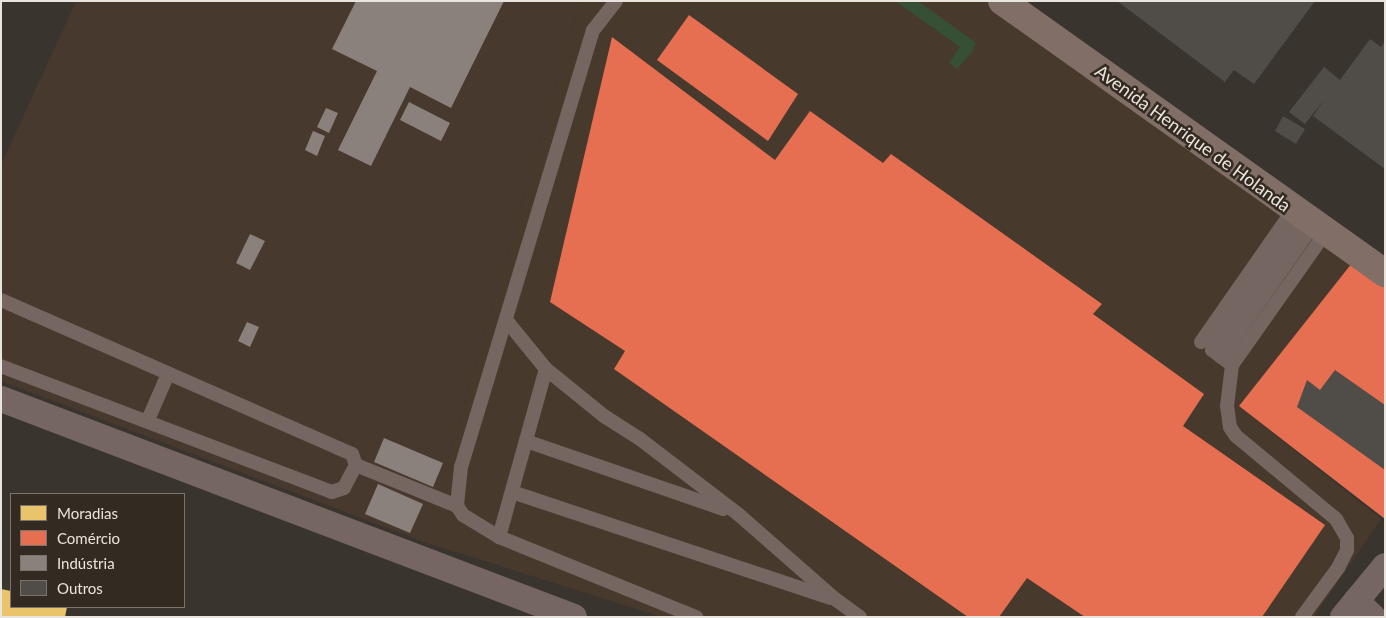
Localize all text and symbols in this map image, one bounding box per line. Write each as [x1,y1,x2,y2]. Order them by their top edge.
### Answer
street label: Avenida Henrique de Holanda [1091,60,1295,216]
legend [10,493,185,608]
text: Moradias [57,504,118,522]
text: Comércio [57,529,120,547]
text: Indústria [57,554,115,572]
text: Outros [57,579,103,597]

